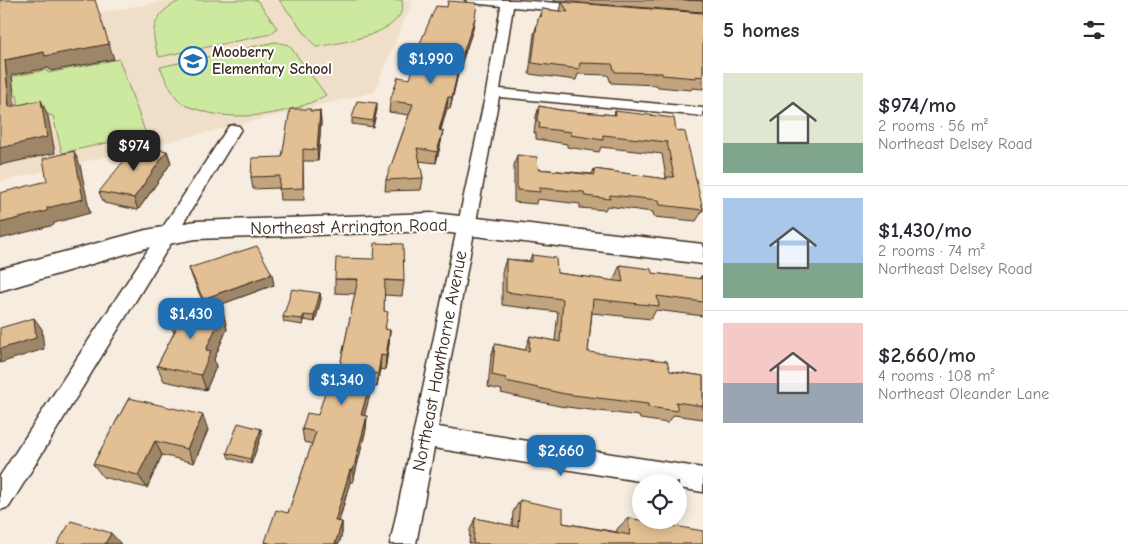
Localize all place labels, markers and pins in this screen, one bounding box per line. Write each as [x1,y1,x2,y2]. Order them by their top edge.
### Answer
pin: $1,990 [390,42,472,85]
place label: Mooberry Elementary School [212,43,332,78]
school or university icon: Mooberry Elementary School [178,46,208,76]
pin: $974 [104,130,164,172]
pin: $1,430 [150,298,232,340]
pin: $1,340 [301,364,383,406]
pin: $2,660 [520,434,602,477]

